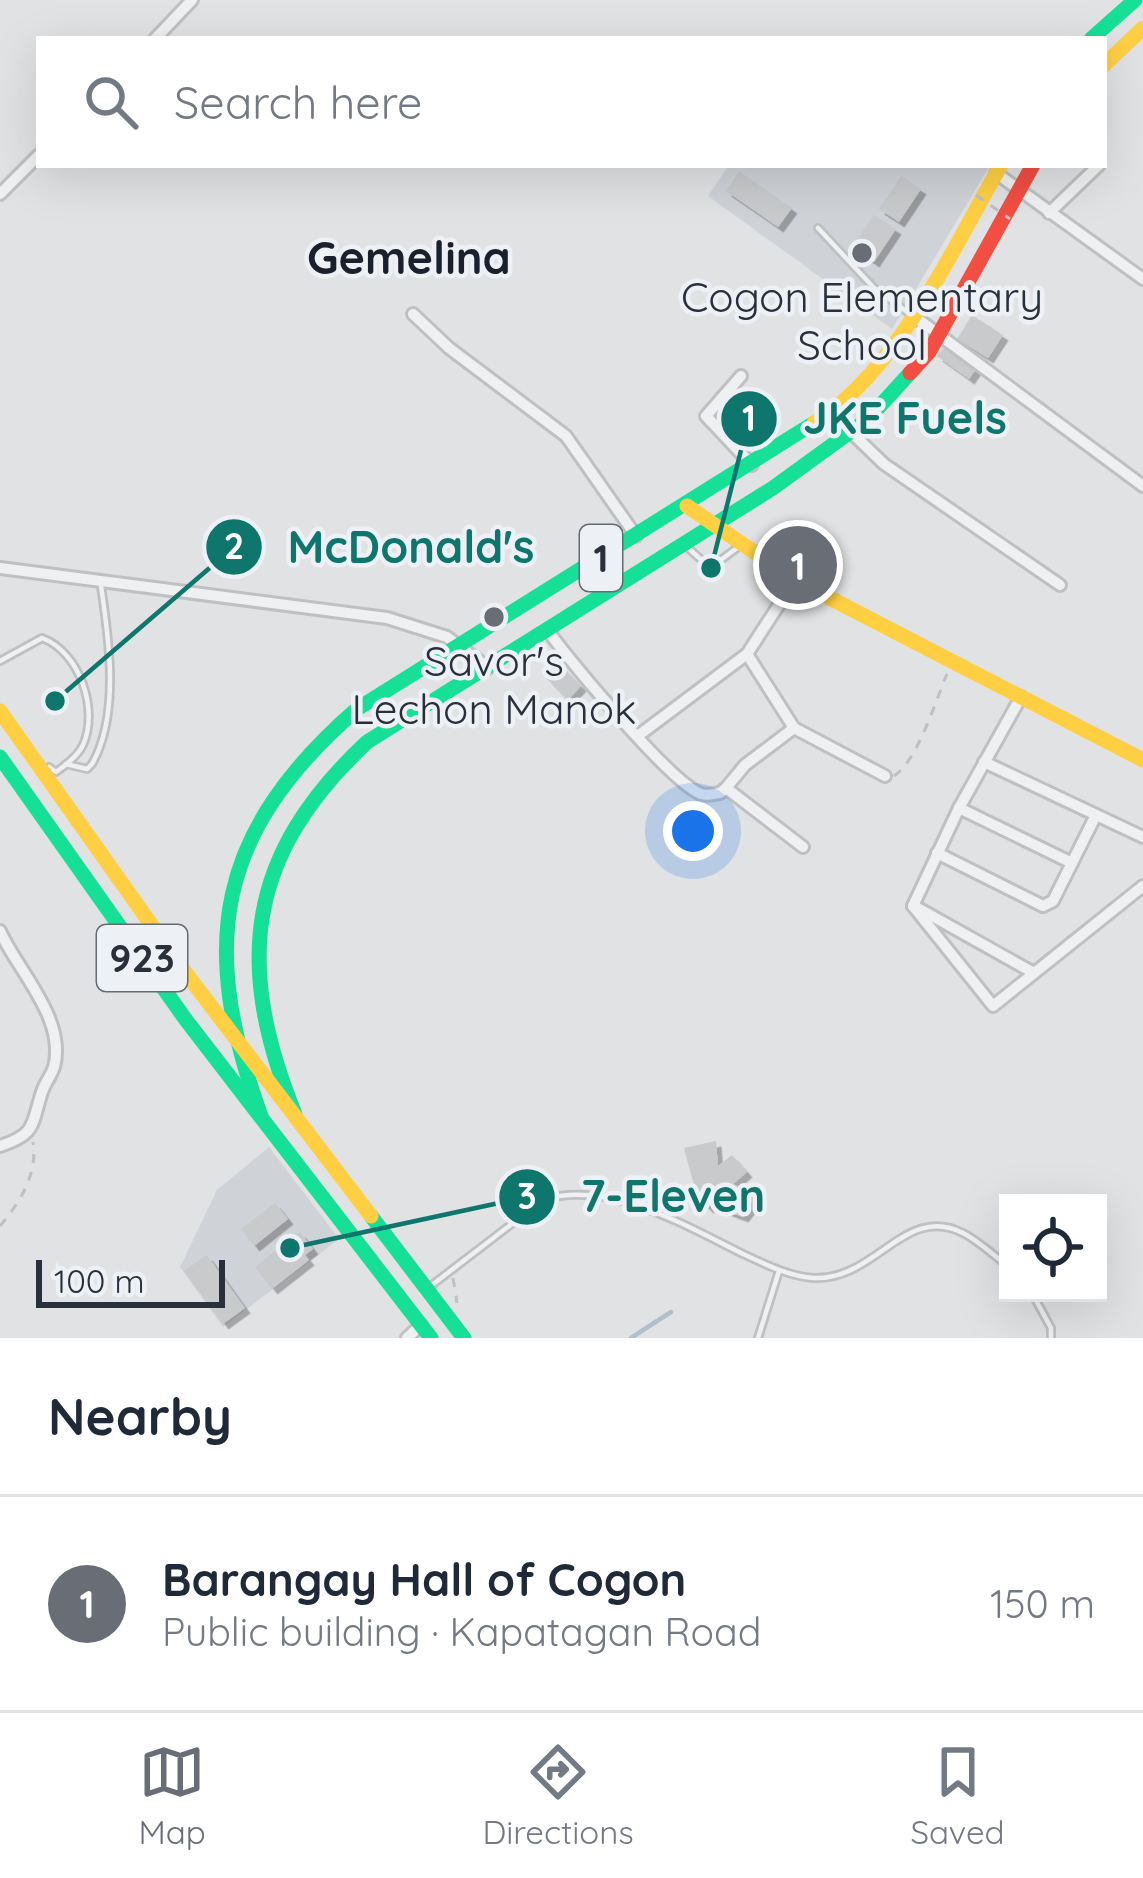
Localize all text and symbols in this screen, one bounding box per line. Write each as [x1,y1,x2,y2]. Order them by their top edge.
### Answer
search box [36,36,1107,168]
icon: search [78,69,144,135]
text: Search here [174,74,422,130]
district label: Gemelina [307,229,511,285]
marker: Cogon Elementary School [849,240,875,266]
place label: Cogon Elementary School [681,270,1043,371]
callout: JKE Fuels [719,378,1031,459]
text: JKE Fuels [803,389,1007,445]
text: 1 [742,395,756,440]
callout: McDonald's [204,506,559,587]
text: McDonald's [287,518,535,574]
pin: 1 [759,520,837,610]
text: 2 [224,523,244,568]
road number: 1 [580,525,622,591]
marker: Savor's Lechon Manok [481,604,507,630]
place label: Savor's Lechon Manok [351,634,637,735]
your location [663,801,723,861]
road number: 923 [97,925,187,991]
callout: 7-Eleven [497,1156,789,1237]
text: 7-Eleven [581,1167,765,1223]
text: 3 [517,1173,537,1218]
map controls [999,1194,1107,1302]
button: locate [999,1194,1107,1302]
scale bar [36,1254,225,1307]
text: 100 m [54,1260,145,1301]
text: Nearby [48,1384,232,1448]
text: Barangay Hall of Cogon [162,1551,686,1607]
text: 1 [79,1579,95,1628]
text: 150 m [990,1579,1095,1628]
text: Public building · Kapatagan Road [162,1607,761,1656]
tab: Map [138,1739,206,1852]
tab: Directions [482,1739,634,1852]
tab: Saved [911,1739,1005,1852]

